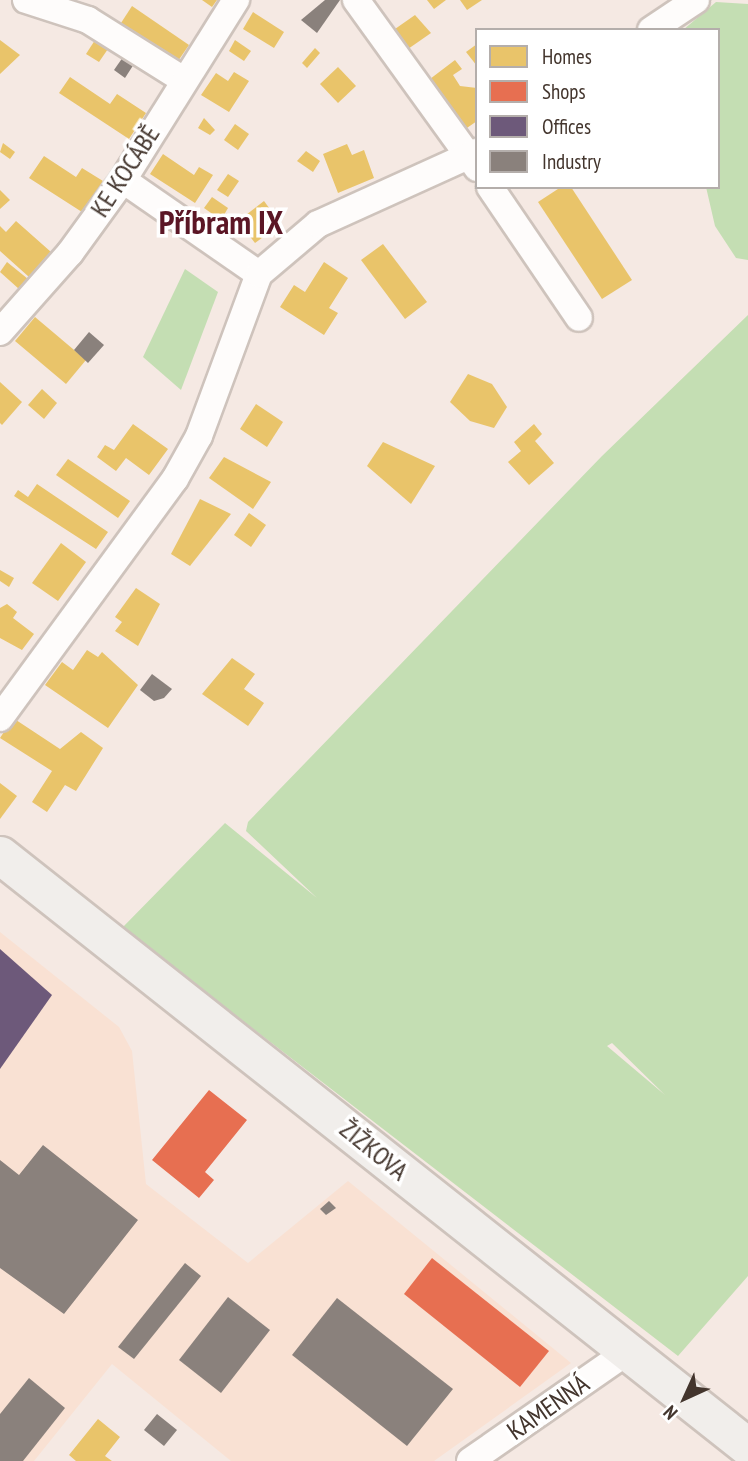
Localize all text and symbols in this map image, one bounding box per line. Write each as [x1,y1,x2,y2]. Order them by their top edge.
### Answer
legend [475,28,720,189]
text: Homes [542,43,592,70]
text: Shops [542,78,586,105]
text: Offices [542,113,591,140]
street label: KE KOCÁBĚ [84,119,166,223]
text: Industry [542,148,601,175]
district label: Příbram IX [159,202,283,242]
street label: ŽIŽKOVA [334,1113,414,1187]
north arrow [650,1363,720,1433]
street label: KAMENNÁ [501,1368,595,1446]
text: N [658,1401,682,1425]

